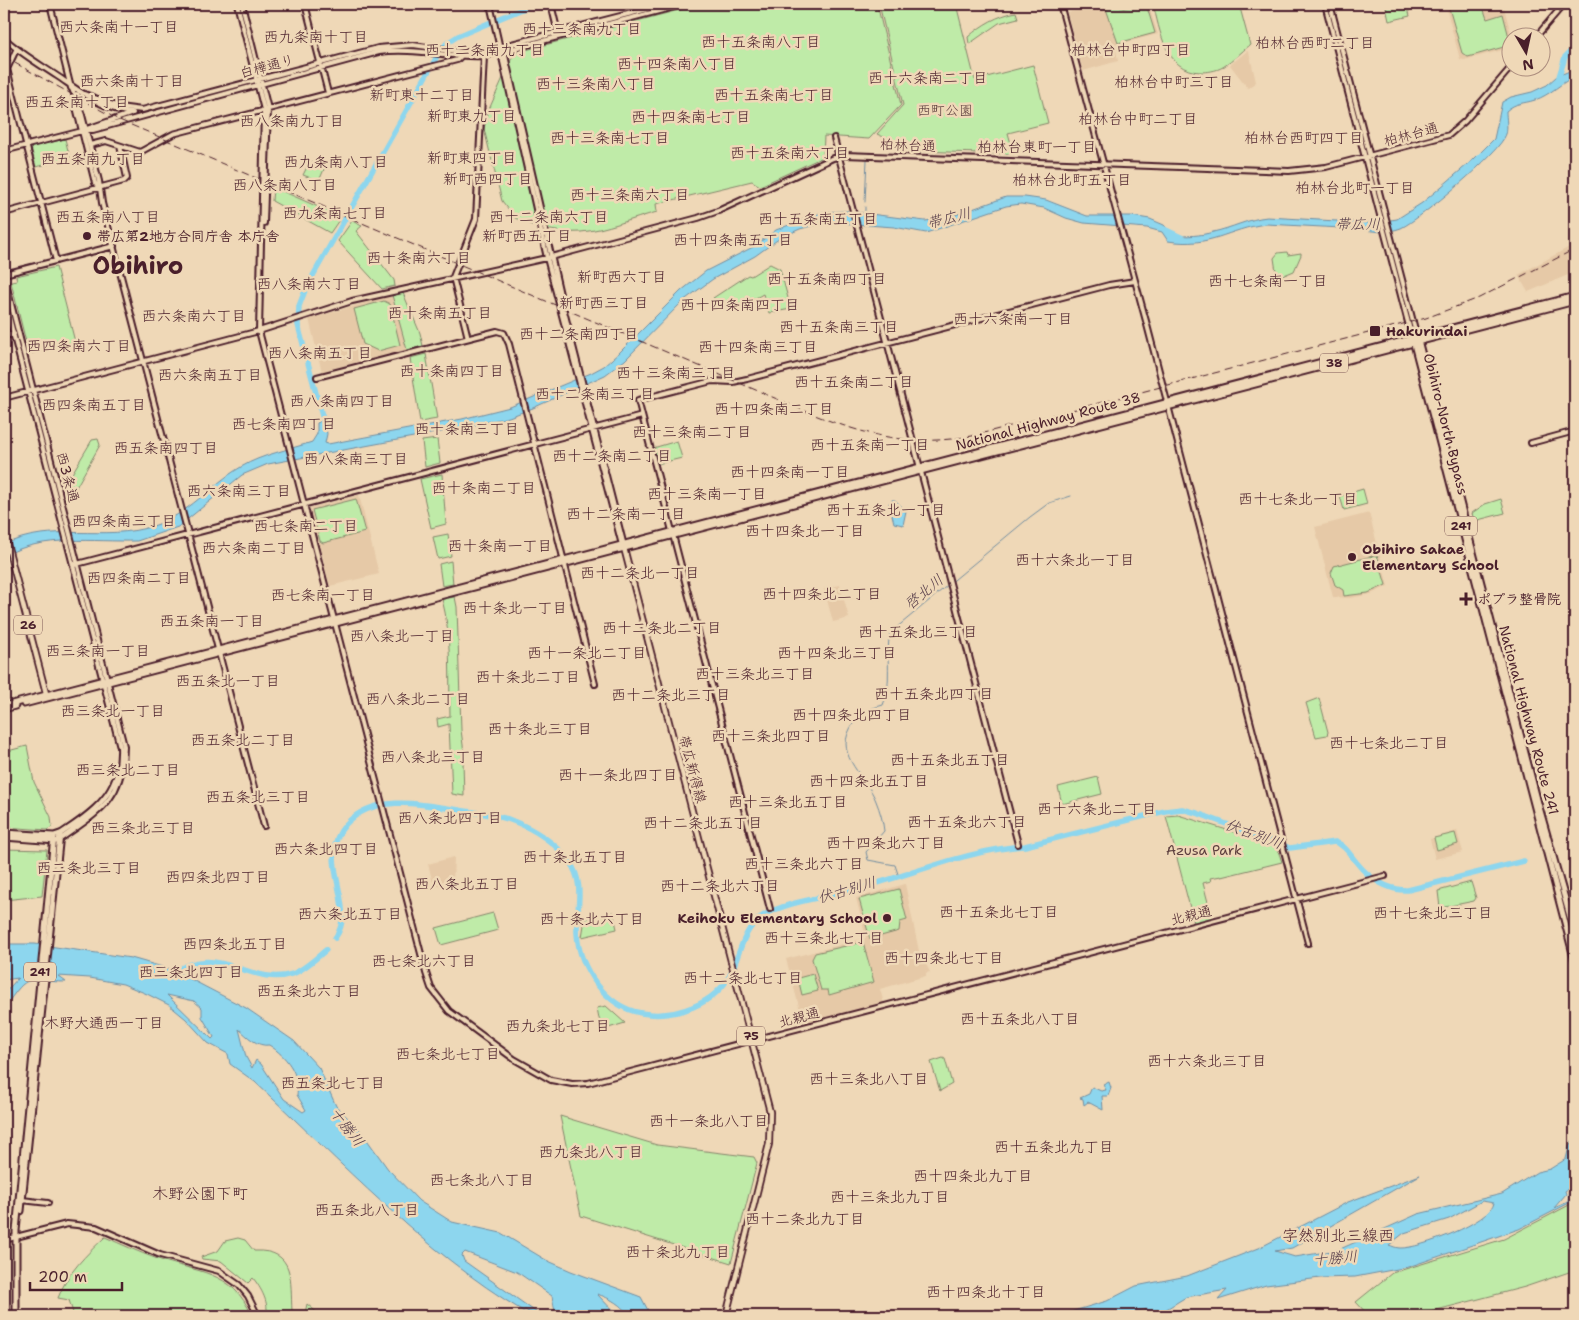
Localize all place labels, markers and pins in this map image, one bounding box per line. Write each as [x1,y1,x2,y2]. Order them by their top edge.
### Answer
place label: 帯広第2地方合同庁舎 本庁舎 [97,227,280,245]
marker: 帯広第2地方合同庁舎 本庁舎 [81,230,93,242]
place label: Hakurindai [1386,322,1467,340]
marker: Hakurindai [1368,324,1382,338]
place label: Obihiro Sakae Elementary School [1362,540,1499,574]
marker: Obihiro Sakae Elementary School [1346,551,1358,563]
place label: ポプラ整骨院 [1477,590,1561,608]
marker: ポプラ整骨院 [1459,592,1473,606]
place label: Keihoku Elementary School [677,909,877,927]
marker: Keihoku Elementary School [881,912,893,924]

